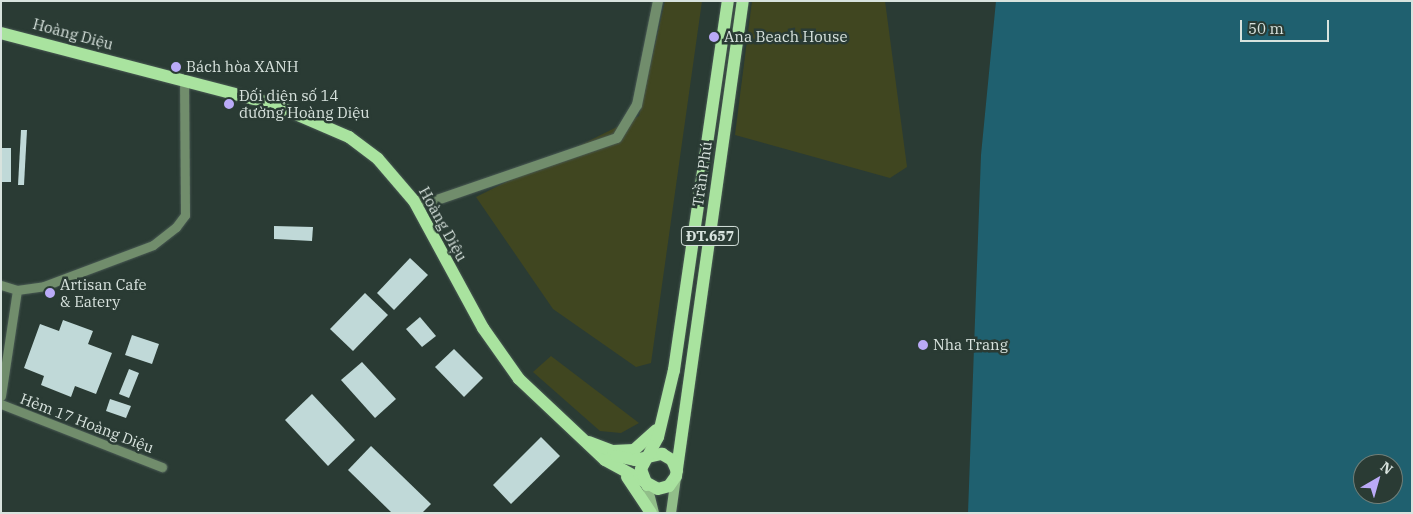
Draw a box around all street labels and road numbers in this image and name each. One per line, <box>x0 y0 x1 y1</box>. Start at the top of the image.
street label: Hoàng Diệu <box>31 15 115 53</box>
street label: Trần Phú <box>689 140 715 208</box>
street label: Hoàng Diệu <box>415 184 471 264</box>
road number: ĐT.657 <box>680 225 740 248</box>
street label: Hẻm 17 Hoàng Diệu <box>18 389 156 457</box>

